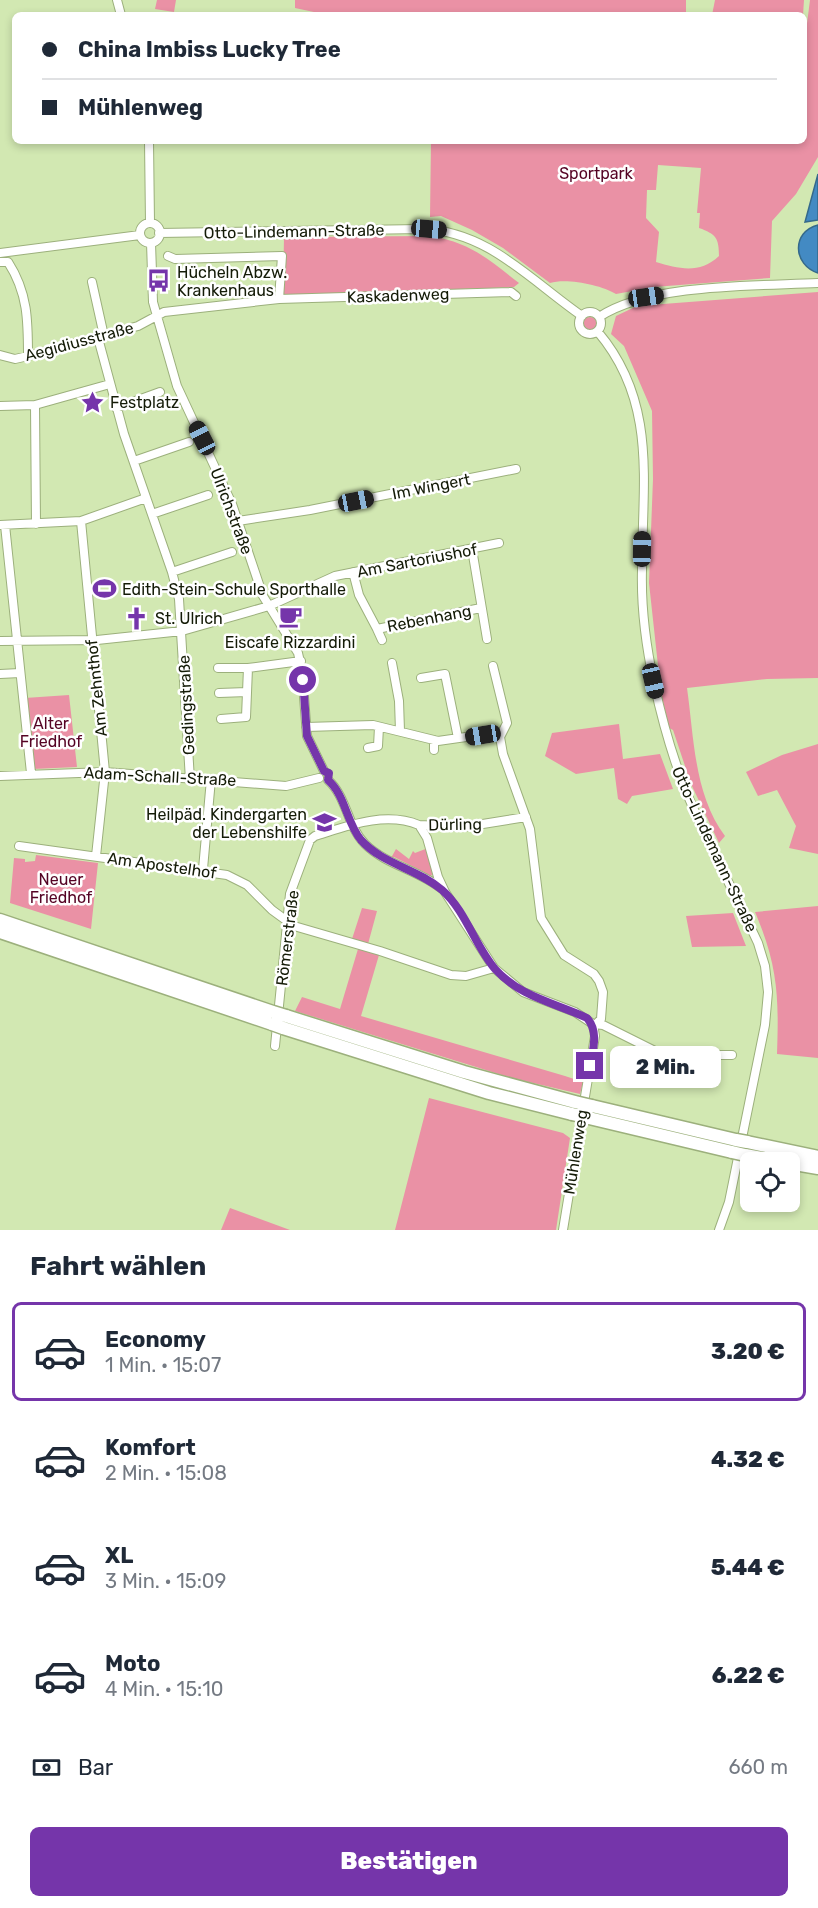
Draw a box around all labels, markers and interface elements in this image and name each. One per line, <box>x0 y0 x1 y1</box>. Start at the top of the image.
text: China Imbiss Lucky Tree <box>78 36 341 63</box>
text: Mühlenweg <box>78 94 203 121</box>
park label: Sportpark <box>559 164 634 183</box>
car <box>410 218 448 240</box>
street label: Otto-Lindemann-Straße <box>204 220 384 243</box>
place label: Hücheln Abzw. Krankenhaus <box>177 263 287 300</box>
bus stop icon: Hücheln Abzw. Krankenhaus <box>146 268 172 294</box>
street label: Kaskadenweg <box>346 284 450 307</box>
car <box>627 286 665 308</box>
street label: Aegidiusstraße <box>23 318 136 365</box>
place icon: Festplatz <box>79 389 105 415</box>
place label: Festplatz <box>110 393 179 412</box>
car <box>186 418 218 458</box>
street label: Ulrichstraße <box>206 465 257 557</box>
street label: Im Wingert <box>390 470 472 503</box>
car <box>337 489 375 513</box>
car <box>633 531 651 567</box>
street label: Am Sartoriushof <box>355 539 480 581</box>
sports icon: Edith-Stein-Schule Sporthalle <box>91 576 117 602</box>
place label: Edith-Stein-Schule Sporthalle <box>122 580 346 599</box>
street label: Rebenhang <box>385 601 473 636</box>
cafe icon: Eiscafe Rizzardini <box>277 604 303 630</box>
church icon: St. Ulrich <box>124 605 150 631</box>
place label: St. Ulrich <box>155 609 223 628</box>
place label: Eiscafe Rizzardini <box>225 633 355 652</box>
street label: Am Zehnthof <box>82 638 111 738</box>
street label: Gedingstraße <box>174 654 199 755</box>
car <box>640 661 666 701</box>
route start <box>289 666 316 693</box>
park label: Alter Friedhof <box>20 714 83 751</box>
car <box>464 723 502 747</box>
street label: Adam-Schall-Straße <box>83 763 237 790</box>
street label: Otto-Lindemann-Straße <box>668 763 761 935</box>
place label: Heilpäd. Kindergarten der Lebenshilfe <box>146 805 307 842</box>
school or university icon: Heilpäd. Kindergarten der Lebenshilfe <box>312 810 338 836</box>
street label: Dürling <box>428 815 482 834</box>
street label: Am Apostelhof <box>106 848 219 883</box>
park label: Neuer Friedhof <box>30 870 93 907</box>
street label: Römerstraße <box>272 889 303 987</box>
callout: 2 Min. <box>611 1045 722 1087</box>
route end <box>576 1052 603 1079</box>
text: 2 Min. <box>636 1055 695 1079</box>
street label: Mühlenweg <box>559 1108 592 1196</box>
map controls <box>740 1152 800 1212</box>
button: locate <box>740 1152 800 1212</box>
text: Fahrt wählen <box>30 1250 206 1282</box>
icon: car <box>33 1325 87 1379</box>
text: Economy <box>105 1326 206 1353</box>
text: 3.20 € <box>711 1338 785 1365</box>
text: 1 Min. · 15:07 <box>105 1353 221 1377</box>
icon: car <box>33 1433 87 1487</box>
text: Komfort <box>105 1434 196 1461</box>
text: 4.32 € <box>711 1446 785 1473</box>
text: 2 Min. · 15:08 <box>105 1461 227 1485</box>
icon: car <box>33 1541 87 1595</box>
text: XL <box>105 1542 133 1569</box>
text: 5.44 € <box>711 1554 785 1581</box>
text: 3 Min. · 15:09 <box>105 1569 226 1593</box>
icon: car <box>33 1649 87 1703</box>
text: Moto <box>105 1650 160 1677</box>
text: 6.22 € <box>712 1662 785 1689</box>
text: 4 Min. · 15:10 <box>105 1677 223 1701</box>
icon: cash <box>30 1751 63 1784</box>
text: Bar <box>78 1754 113 1781</box>
text: 660 m <box>729 1755 788 1779</box>
button: Bestätigen <box>30 1827 788 1896</box>

